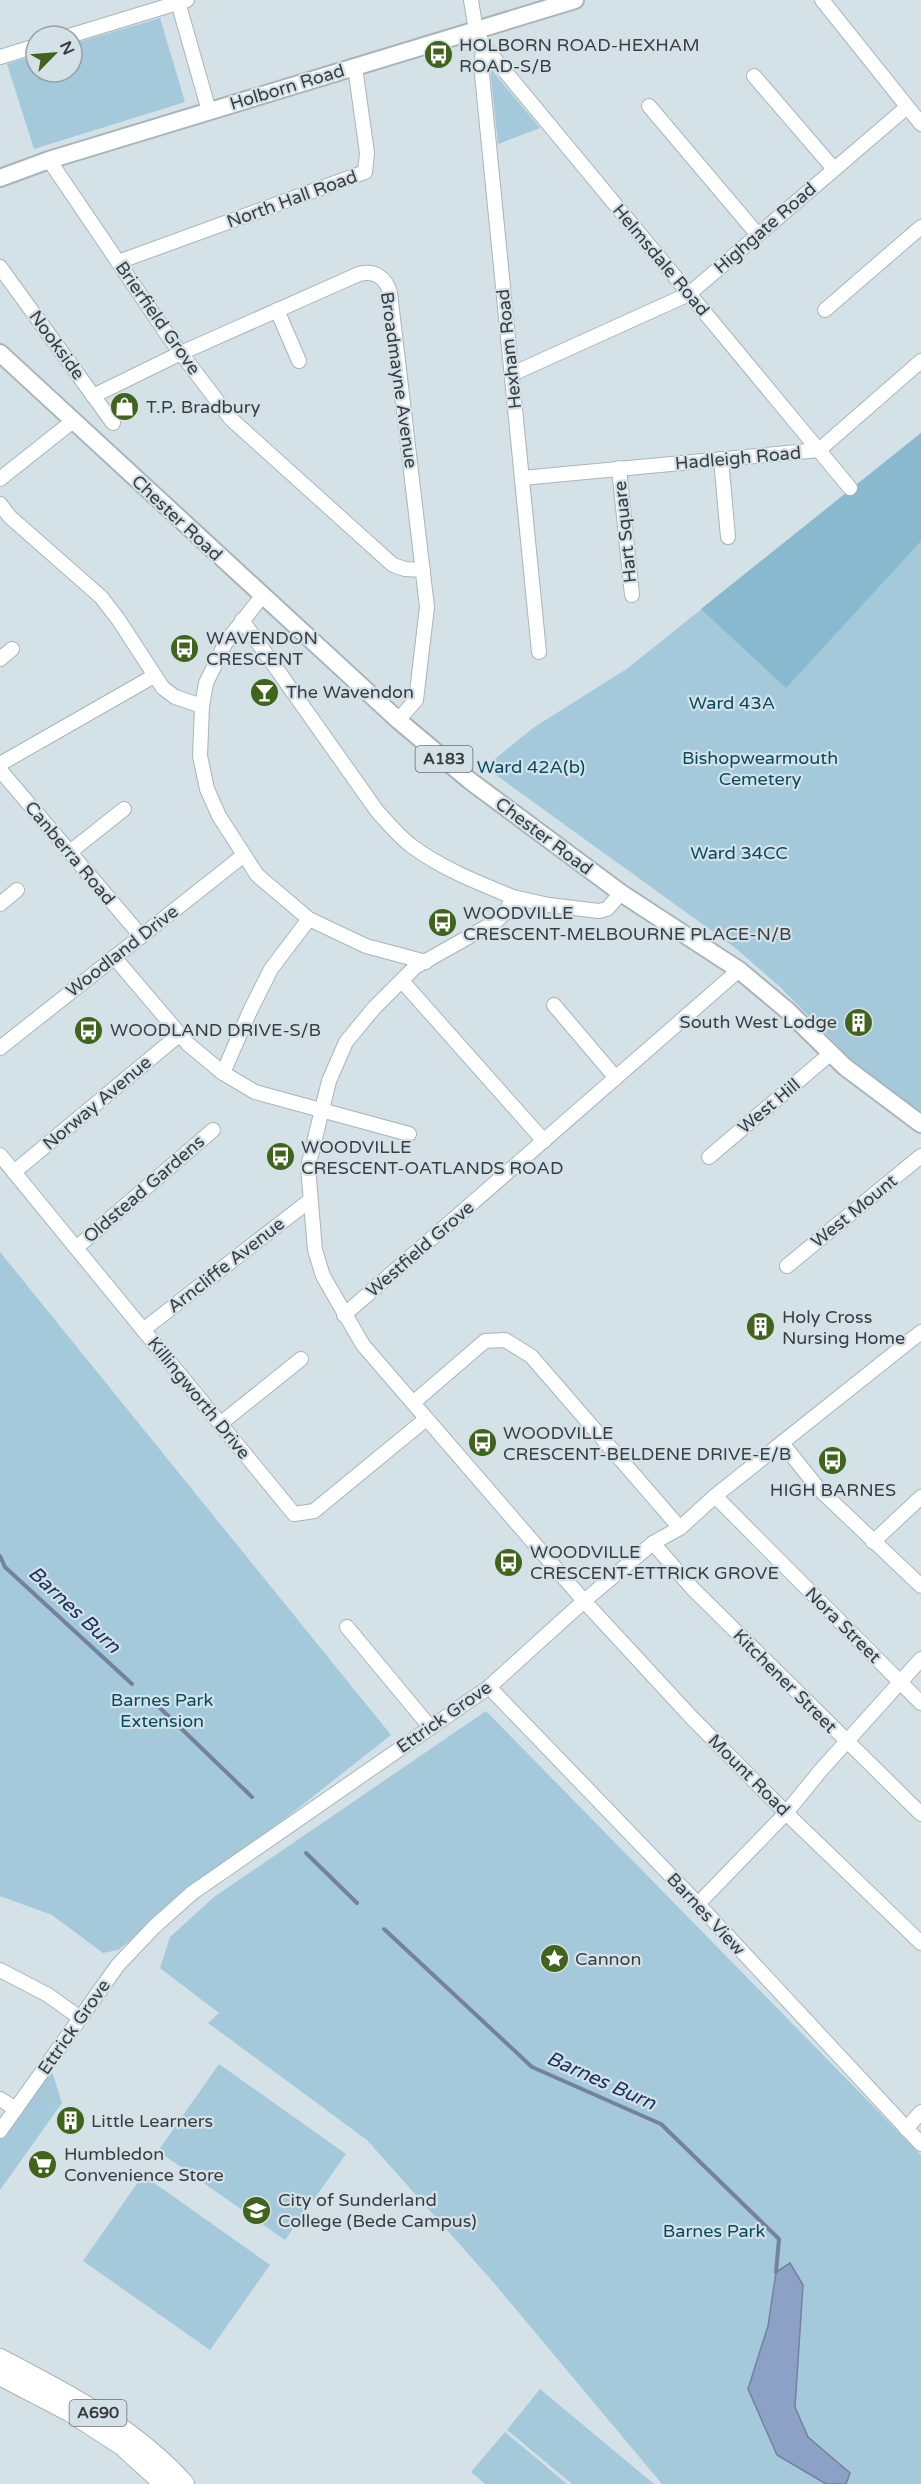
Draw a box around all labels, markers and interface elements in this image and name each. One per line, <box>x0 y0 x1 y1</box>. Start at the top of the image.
north arrow <box>24 24 84 84</box>
place label: HOLBORN ROAD-HEXHAM ROAD-S/B <box>459 34 700 77</box>
text: N <box>55 38 78 58</box>
bus stop icon: HOLBORN ROAD-HEXHAM ROAD-S/B <box>422 39 454 71</box>
street label: Holborn Road <box>227 59 347 115</box>
street label: North Hall Road <box>224 165 360 233</box>
street label: Highgate Road <box>709 178 821 278</box>
street label: Helmsdale Road <box>608 200 714 320</box>
street label: Brierfield Grove <box>111 257 205 379</box>
street label: Hexham Road <box>492 288 526 410</box>
street label: Broadmayne Avenue <box>376 290 422 470</box>
street label: Nookside <box>24 306 90 384</box>
shop icon: T.P. Bradbury <box>109 391 141 423</box>
place label: T.P. Bradbury <box>146 396 261 418</box>
street label: Hadleigh Road <box>674 442 802 474</box>
street label: Chester Road <box>127 470 227 566</box>
street label: Hart Square <box>609 480 641 584</box>
place label: WAVENDON CRESCENT <box>206 627 318 670</box>
bus stop icon: WAVENDON CRESCENT <box>169 632 201 664</box>
bar icon: The Wavendon <box>249 676 281 708</box>
place label: The Wavendon <box>286 681 414 703</box>
park label: Ward 43A <box>689 692 775 714</box>
road number: A183 <box>416 746 472 772</box>
park label: Bishopwearmouth Cemetery <box>682 747 838 790</box>
park label: Ward 42A(b) <box>477 756 585 778</box>
street label: Chester Road <box>491 792 597 880</box>
street label: Canberra Road <box>20 797 120 909</box>
park label: Ward 34CC <box>690 842 788 864</box>
street label: Woodland Drive <box>61 900 183 1002</box>
place label: WOODVILLE CRESCENT-MELBOURNE PLACE-N/B <box>463 902 791 945</box>
bus stop icon: WOODVILLE CRESCENT-MELBOURNE PLACE-N/B <box>426 907 458 939</box>
building icon: South West Lodge <box>842 1006 874 1038</box>
place label: South West Lodge <box>680 1011 837 1033</box>
bus stop icon: WOODLAND DRIVE-S/B <box>73 1014 105 1046</box>
place label: WOODLAND DRIVE-S/B <box>110 1019 321 1041</box>
street label: Norway Avenue <box>38 1051 156 1155</box>
street label: West Hill <box>733 1074 805 1138</box>
street label: Oldstead Gardens <box>79 1130 209 1248</box>
place label: WOODVILLE CRESCENT-OATLANDS ROAD <box>301 1136 563 1179</box>
bus stop icon: WOODVILLE CRESCENT-OATLANDS ROAD <box>264 1141 296 1173</box>
street label: West Mount <box>807 1170 902 1252</box>
street label: Westfield Grove <box>362 1196 478 1302</box>
street label: Arncliffe Avenue <box>163 1212 289 1318</box>
place label: Holy Cross Nursing Home <box>782 1306 905 1349</box>
building icon: Holy Cross Nursing Home <box>745 1311 777 1343</box>
street label: Killingworth Drive <box>143 1332 255 1464</box>
place label: WOODVILLE CRESCENT-BELDENE DRIVE-E/B <box>503 1422 791 1465</box>
bus stop icon: WOODVILLE CRESCENT-BELDENE DRIVE-E/B <box>466 1427 498 1459</box>
bus stop icon: HIGH BARNES <box>817 1445 849 1477</box>
place label: HIGH BARNES <box>770 1479 896 1501</box>
place label: WOODVILLE CRESCENT-ETTRICK GROVE <box>530 1541 779 1584</box>
bus stop icon: WOODVILLE CRESCENT-ETTRICK GROVE <box>493 1546 525 1578</box>
water label: Barnes Burn <box>23 1561 125 1659</box>
street label: Nora Street <box>800 1582 886 1668</box>
street label: Kitchener Street <box>728 1624 842 1738</box>
street label: Ettrick Grove <box>392 1676 496 1758</box>
park label: Barnes Park Extension <box>111 1689 213 1732</box>
street label: Mount Road <box>704 1730 794 1820</box>
street label: Barnes View <box>662 1868 750 1960</box>
place icon: Cannon <box>538 1943 570 1975</box>
place label: Cannon <box>575 1948 641 1970</box>
street label: Ettrick Grove <box>33 1975 115 2079</box>
water label: Barnes Burn <box>543 2046 660 2116</box>
building icon: Little Learners <box>54 2105 86 2137</box>
place label: Little Learners <box>91 2110 213 2132</box>
place label: Humbledon Convenience Store <box>64 2143 224 2186</box>
supermarket icon: Humbledon Convenience Store <box>27 2148 59 2180</box>
place label: City of Sunderland College (Bede Campus) <box>278 2189 477 2232</box>
school or university icon: City of Sunderland College (Bede Campus) <box>241 2194 273 2226</box>
park label: Barnes Park <box>663 2220 765 2242</box>
road number: A690 <box>70 2400 126 2426</box>

